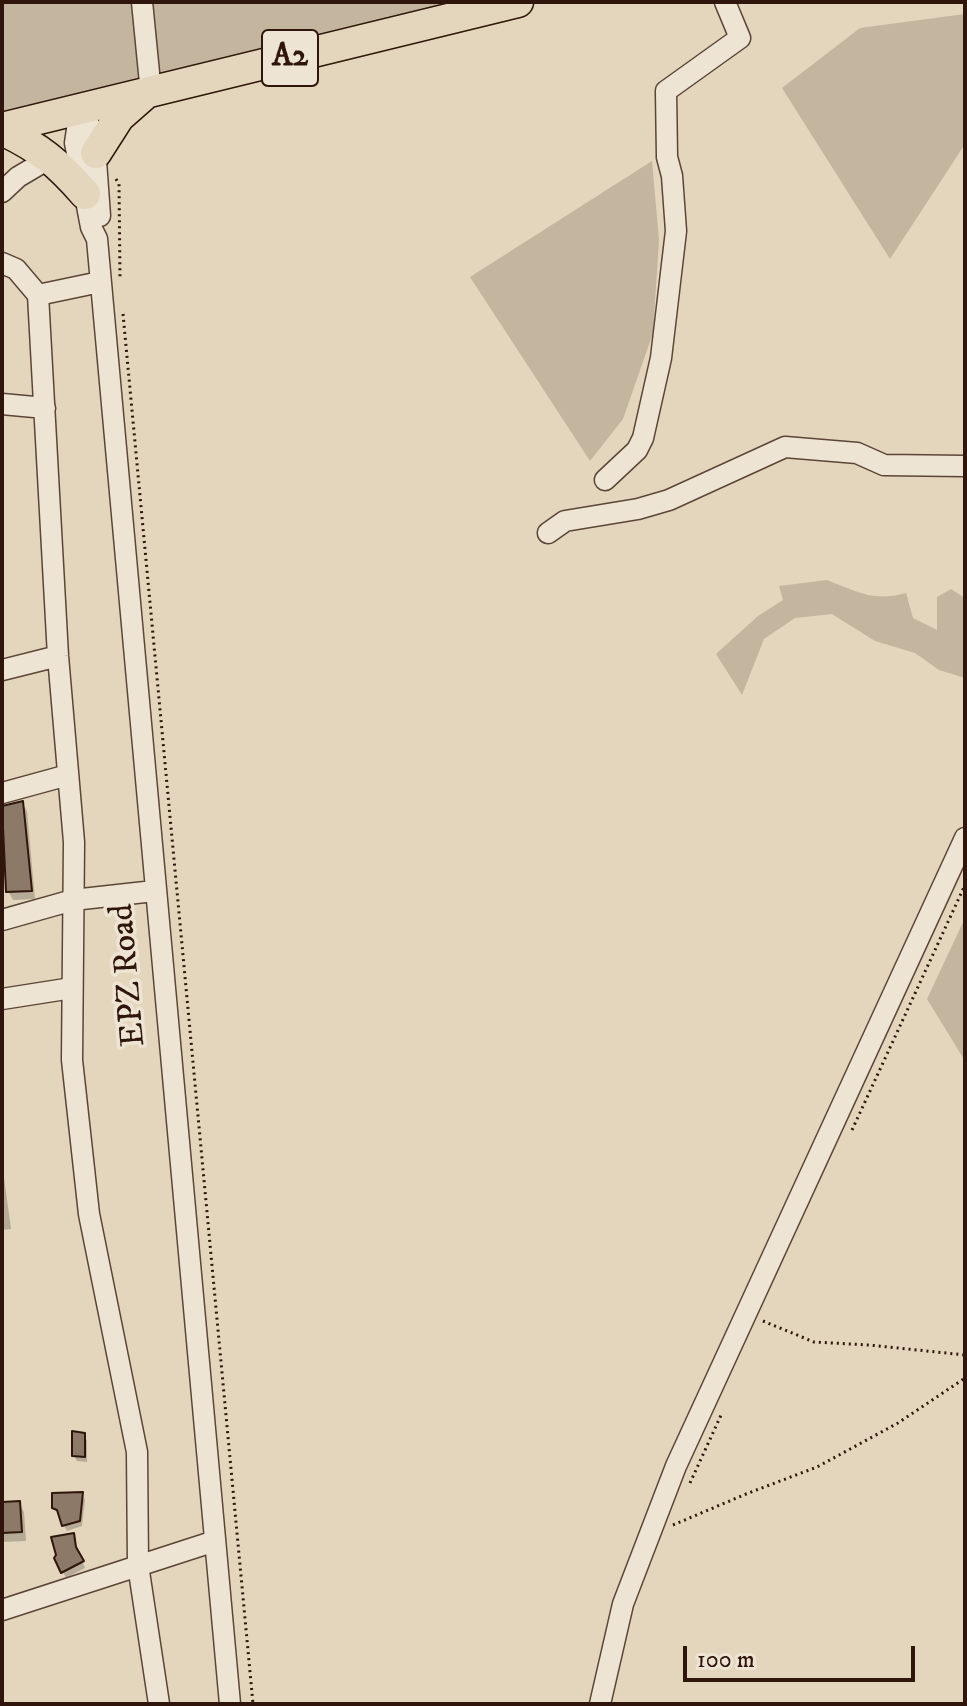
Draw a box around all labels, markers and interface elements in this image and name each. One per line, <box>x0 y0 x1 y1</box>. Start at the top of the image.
road number: A2 <box>262 30 318 86</box>
street label: EPZ Road <box>103 902 157 1048</box>
scale bar <box>687 1630 919 1680</box>
text: 100 m <box>697 1645 755 1675</box>

